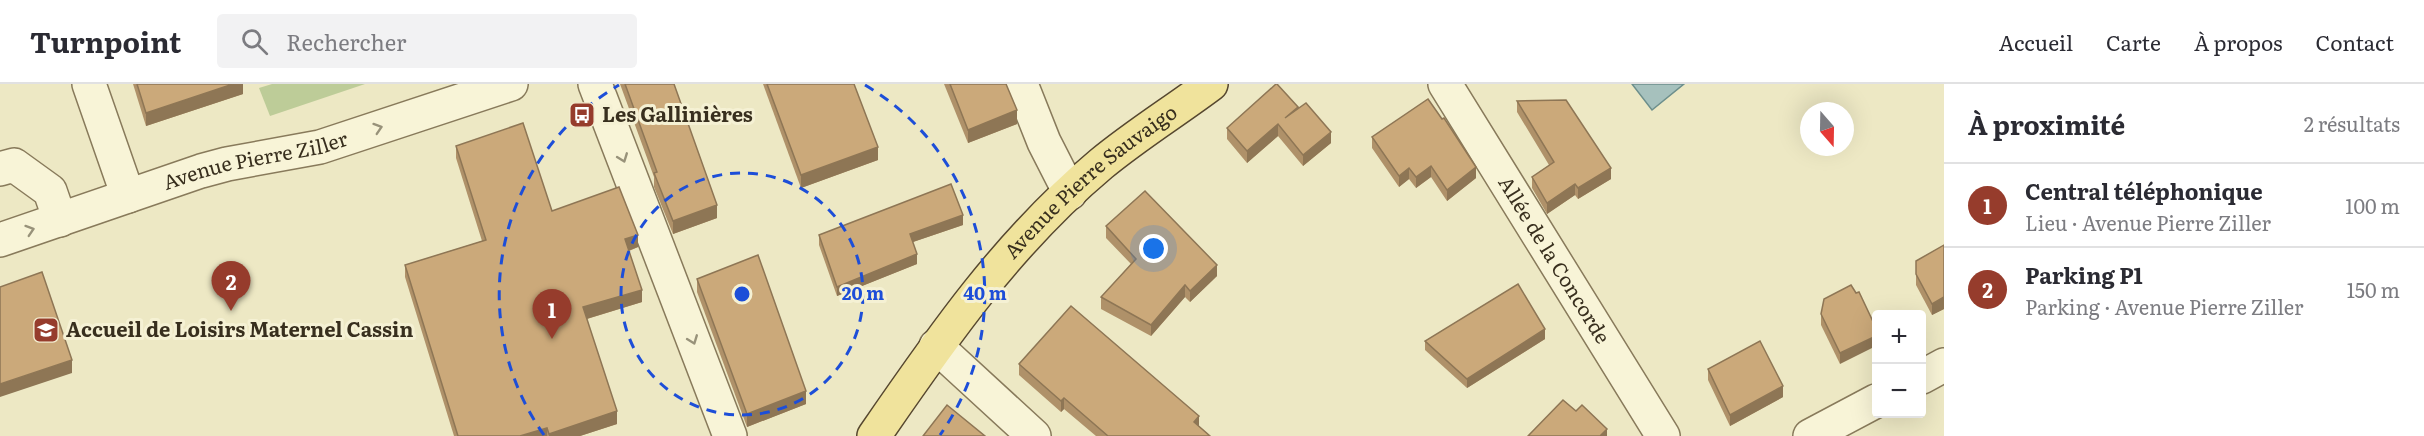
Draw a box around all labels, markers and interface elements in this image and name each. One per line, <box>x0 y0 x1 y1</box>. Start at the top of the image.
search box <box>217 14 637 68</box>
text: Turnpoint <box>30 20 181 62</box>
icon: search <box>238 25 271 58</box>
text: Rechercher <box>286 25 406 58</box>
text: Accueil <box>1999 26 2073 57</box>
text: Carte <box>2106 26 2161 57</box>
text: À propos <box>2194 26 2283 57</box>
text: Contact <box>2316 26 2394 57</box>
street label: Avenue Pierre Sauvaigo <box>996 96 1182 264</box>
place label: Les Gallinières <box>602 98 753 128</box>
bus stop icon: Les Gallinières <box>567 100 597 130</box>
north arrow <box>1800 102 1854 156</box>
text: À proximité <box>1968 104 2125 143</box>
text: 2 résultats <box>2304 108 2400 138</box>
street label: Avenue Pierre Ziller <box>159 122 352 196</box>
one-way arrow <box>372 123 383 135</box>
one-way arrow <box>616 152 628 163</box>
street label: Allée de la Concorde <box>1492 169 1619 349</box>
text: Central téléphonique <box>2025 174 2263 207</box>
text: 1 <box>1983 190 1992 220</box>
text: 100 m <box>2345 190 2400 220</box>
text: Lieu · Avenue Pierre Ziller <box>2025 207 2271 237</box>
one-way arrow <box>24 224 35 237</box>
your location <box>1139 234 1168 263</box>
text: Parking P1 <box>2025 258 2143 291</box>
pin: 2 <box>212 262 250 311</box>
text: 2 <box>1982 274 1993 304</box>
text: 150 m <box>2347 274 2400 304</box>
text: 20 m <box>842 279 884 306</box>
text: 40 m <box>963 279 1007 306</box>
centre of rings <box>732 284 752 304</box>
pin: 1 <box>532 290 572 339</box>
text: Parking · Avenue Pierre Ziller <box>2025 291 2303 321</box>
map controls <box>1872 310 1926 418</box>
button: + <box>1872 310 1926 364</box>
place label: Accueil de Loisirs Maternel Cassin <box>66 313 413 343</box>
school or university icon: Accueil de Loisirs Maternel Cassin <box>31 315 61 345</box>
one-way arrow <box>686 334 698 345</box>
button: − <box>1872 364 1926 418</box>

